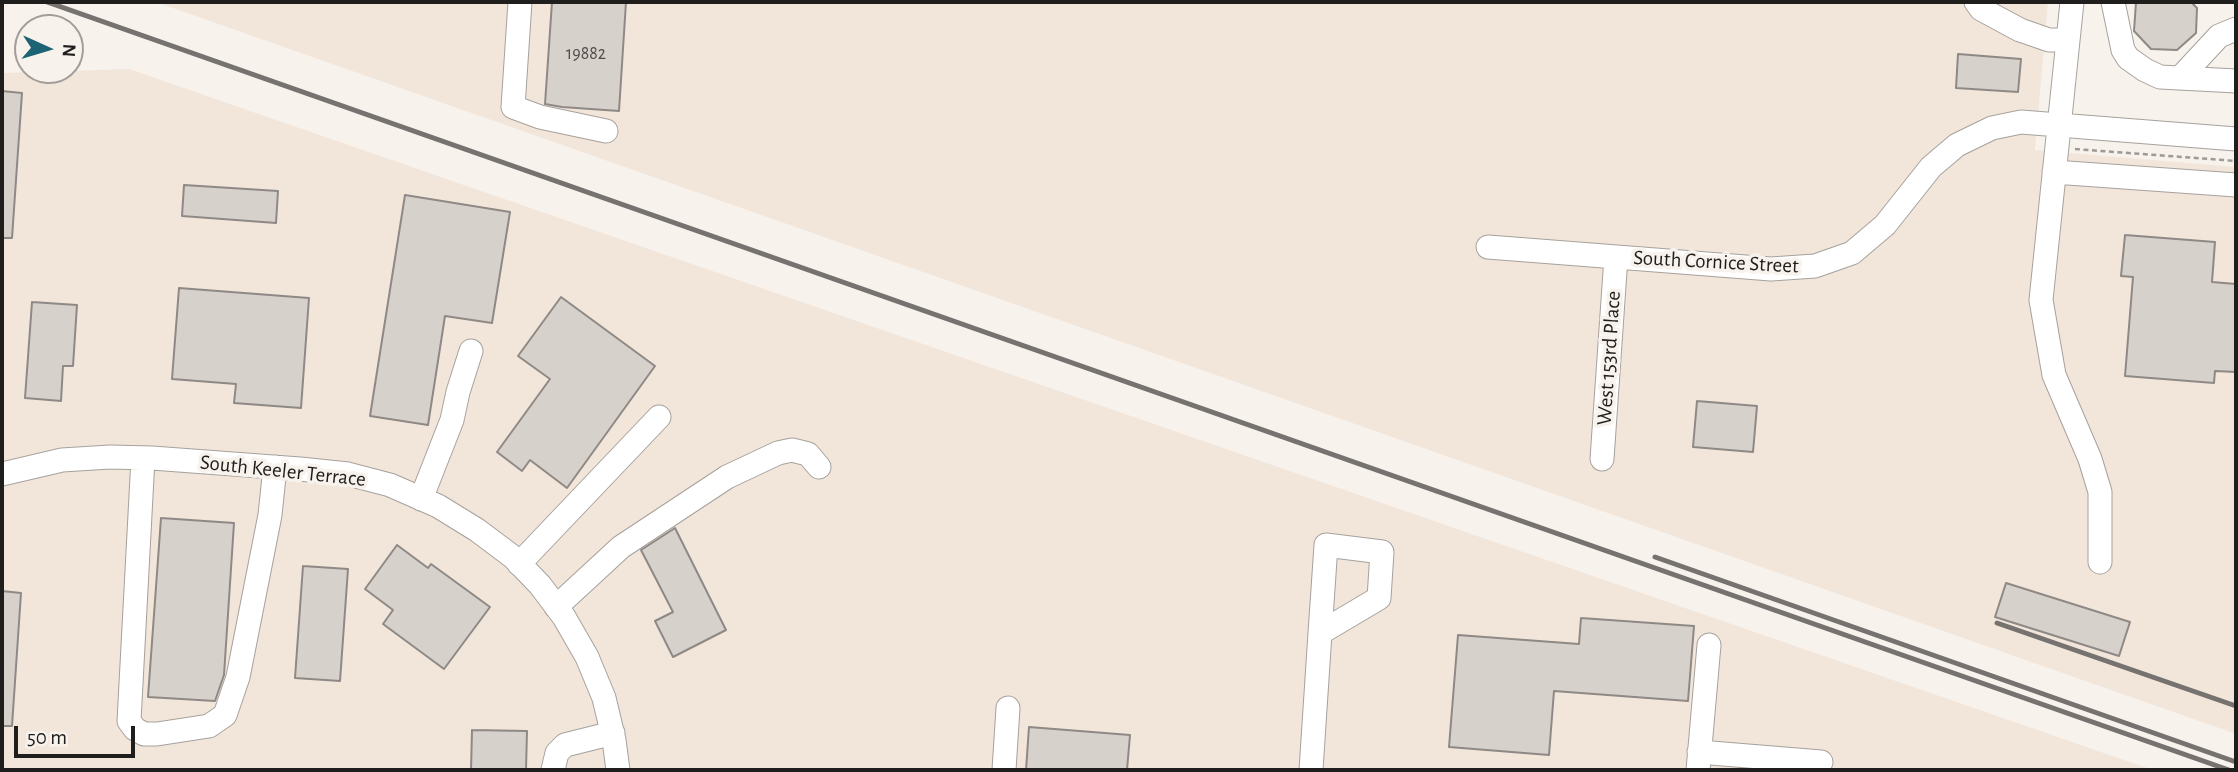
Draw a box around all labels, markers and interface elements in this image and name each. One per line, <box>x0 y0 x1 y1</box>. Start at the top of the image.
north arrow <box>14 14 84 84</box>
text: N <box>59 43 78 58</box>
house number: 19882 <box>566 43 606 65</box>
street label: South Cornice Street <box>1633 245 1799 279</box>
street label: West 153rd Place <box>1592 290 1626 426</box>
street label: South Keeler Terrace <box>199 450 367 492</box>
scale bar <box>18 712 138 756</box>
text: 50 m <box>27 727 67 748</box>

